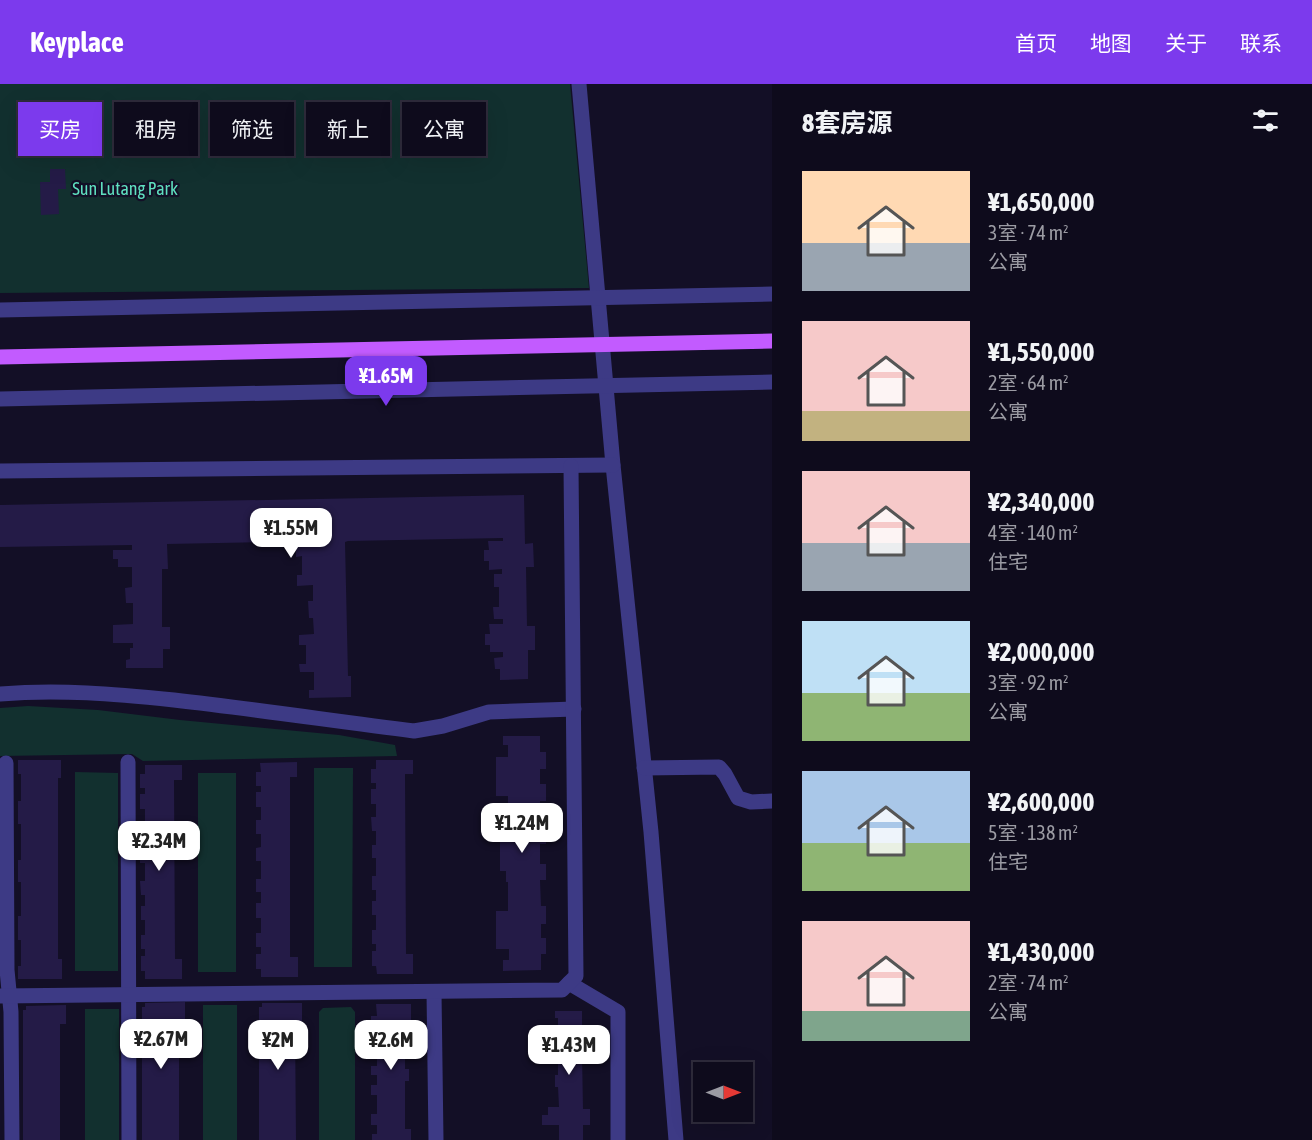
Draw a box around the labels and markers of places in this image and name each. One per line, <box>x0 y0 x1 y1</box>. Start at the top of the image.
pin: ¥1.65M <box>337 356 435 407</box>
pin: ¥1.55M <box>242 508 340 559</box>
pin: ¥1.24M <box>473 803 571 854</box>
pin: ¥2.34M <box>110 821 208 872</box>
pin: ¥2.67M <box>112 1019 210 1070</box>
pin: ¥2M <box>249 1020 307 1071</box>
pin: ¥2.6M <box>349 1020 433 1071</box>
pin: ¥1.43M <box>520 1025 618 1076</box>

